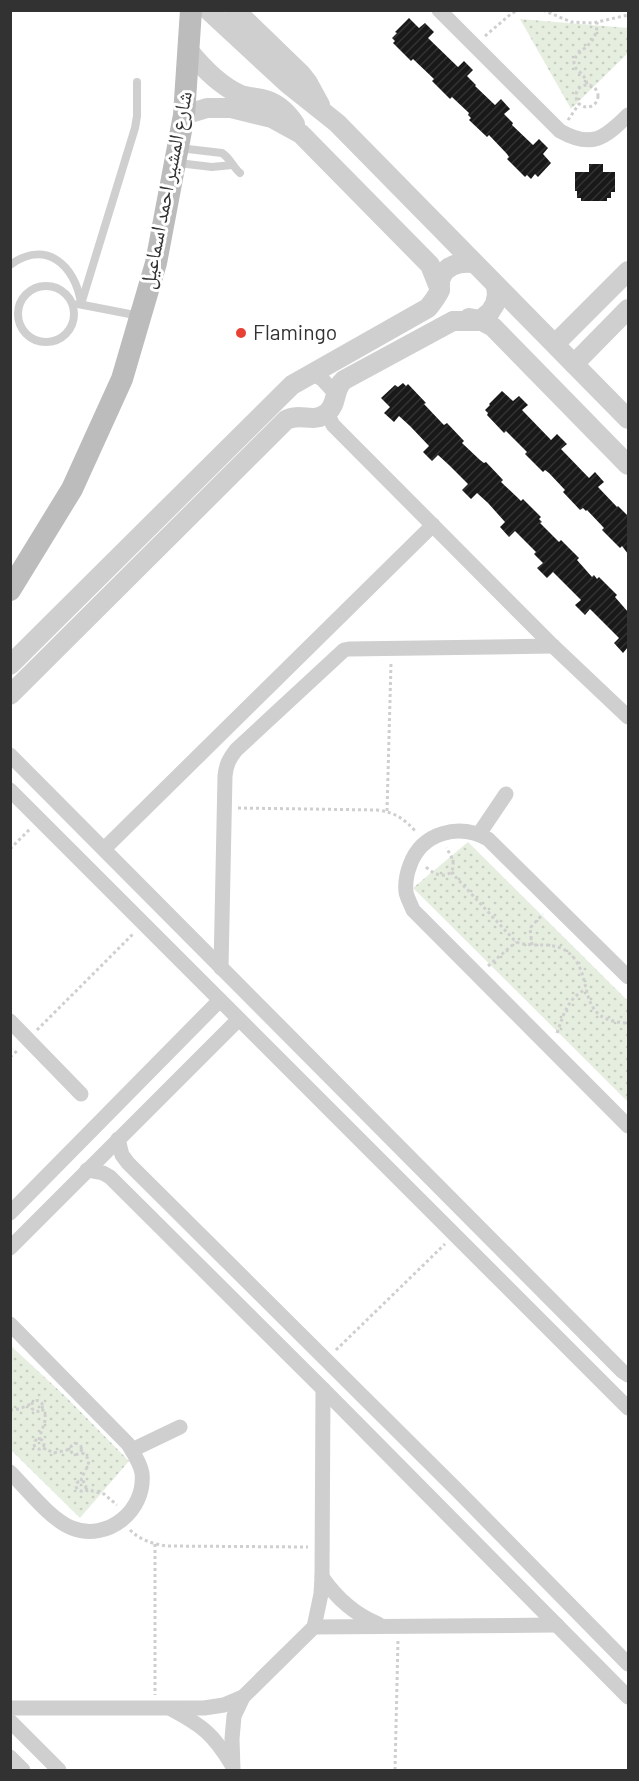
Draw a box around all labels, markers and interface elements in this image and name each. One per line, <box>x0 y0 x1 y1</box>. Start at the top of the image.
street label: شارع المشير احمد اسماعيل <box>133 89 198 291</box>
place label: Flamingo <box>253 319 337 344</box>
marker: Flamingo <box>234 326 248 340</box>

